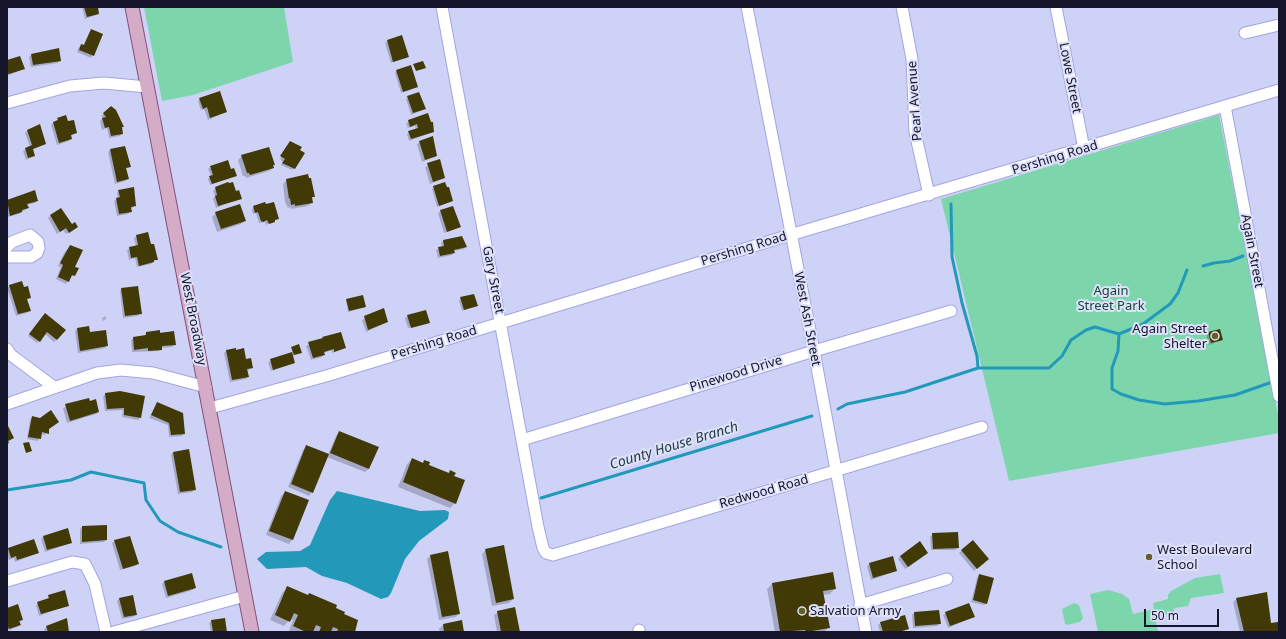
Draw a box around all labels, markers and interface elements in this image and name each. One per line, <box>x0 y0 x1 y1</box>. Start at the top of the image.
street label: Lowe Street <box>1056 41 1084 115</box>
street label: Pearl Avenue <box>904 60 926 142</box>
street label: Pershing Road <box>1010 138 1100 178</box>
street label: Again Street <box>1237 213 1267 289</box>
street label: Pershing Road <box>699 229 789 269</box>
street label: Gary Street <box>479 245 507 315</box>
street label: West Broadway <box>176 271 210 367</box>
street label: West Ash Street <box>790 271 824 367</box>
park label: Again Street Park <box>1077 283 1145 314</box>
place label: Again Street Shelter <box>1132 321 1207 352</box>
street label: Pershing Road <box>389 323 479 363</box>
marker: Again Street Shelter <box>1210 331 1220 341</box>
street label: Pinewood Drive <box>688 353 784 395</box>
water label: County House Branch <box>608 418 740 474</box>
street label: Redwood Road <box>718 472 810 512</box>
place label: West Boulevard School <box>1157 542 1252 573</box>
marker: West Boulevard School <box>1144 552 1154 562</box>
scale bar <box>1146 601 1221 627</box>
place label: Salvation Army <box>810 603 901 619</box>
marker: Salvation Army <box>797 606 807 616</box>
text: 50 m <box>1151 607 1179 624</box>

